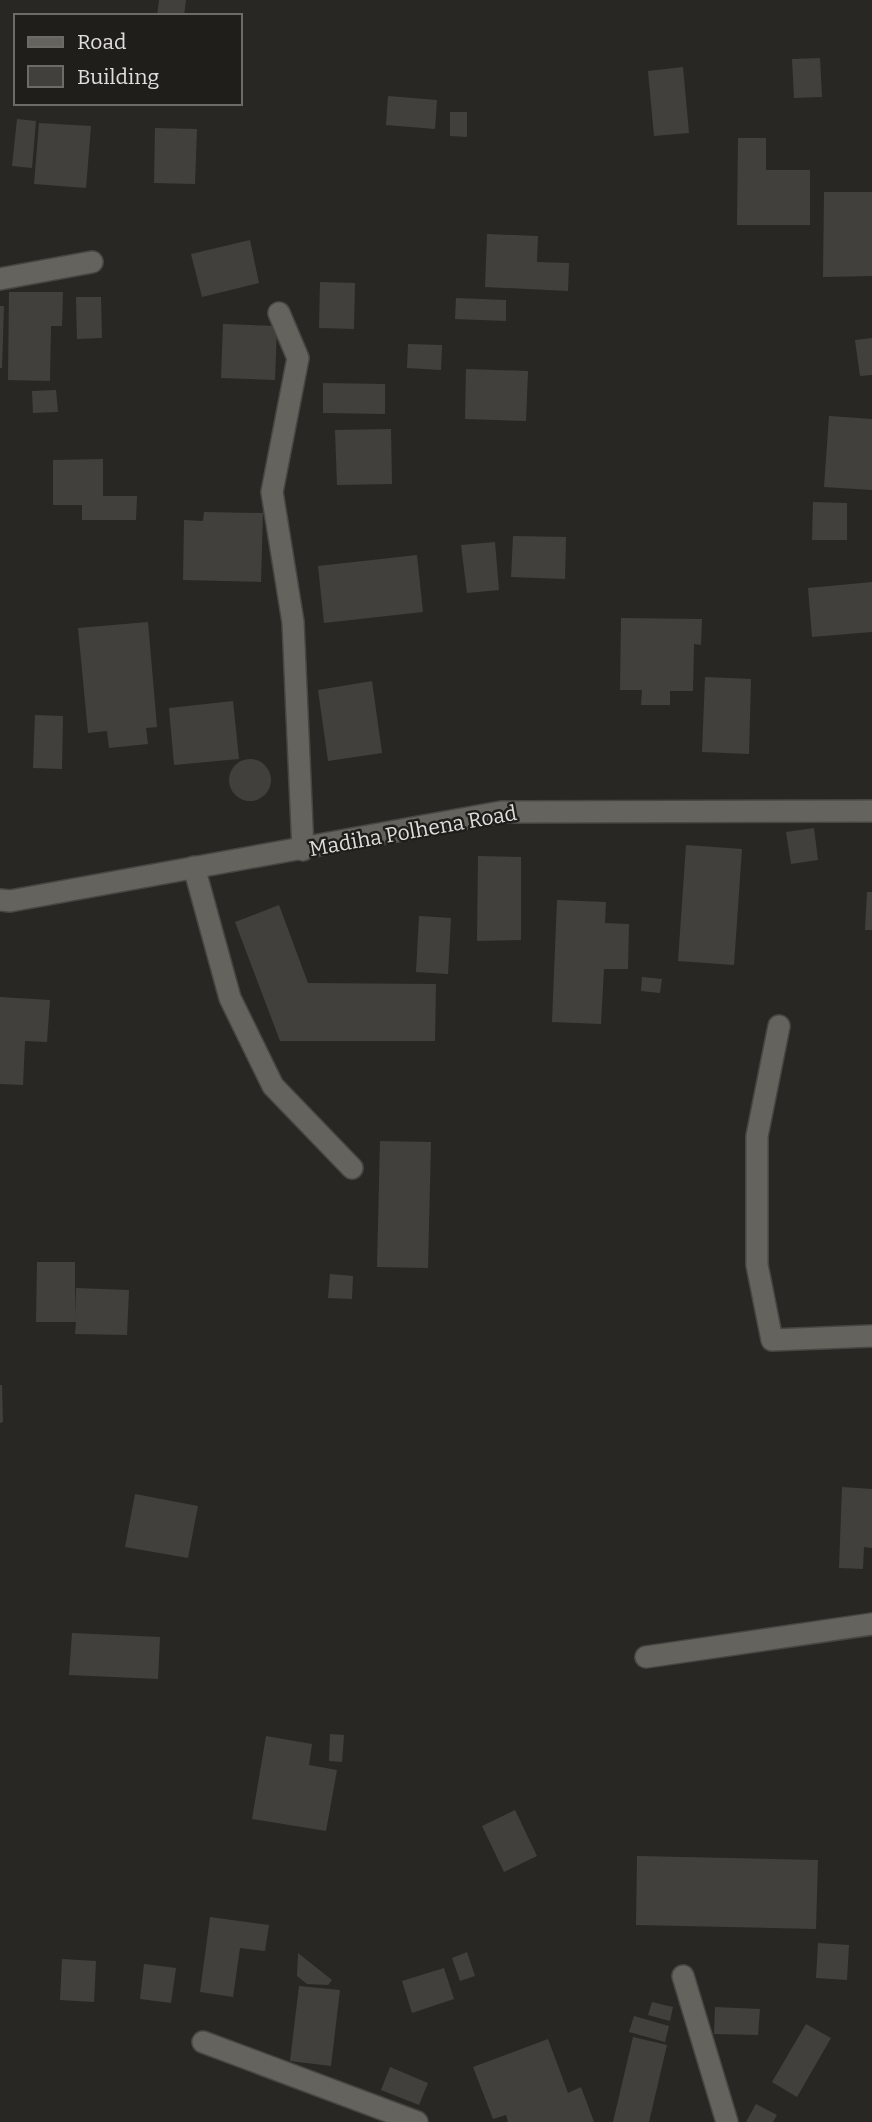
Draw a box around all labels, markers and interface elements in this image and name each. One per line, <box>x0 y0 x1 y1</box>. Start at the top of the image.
legend <box>14 14 242 105</box>
text: Road <box>77 29 126 55</box>
text: Building <box>77 64 160 90</box>
street label: Madiha Polhena Road <box>307 800 519 862</box>

